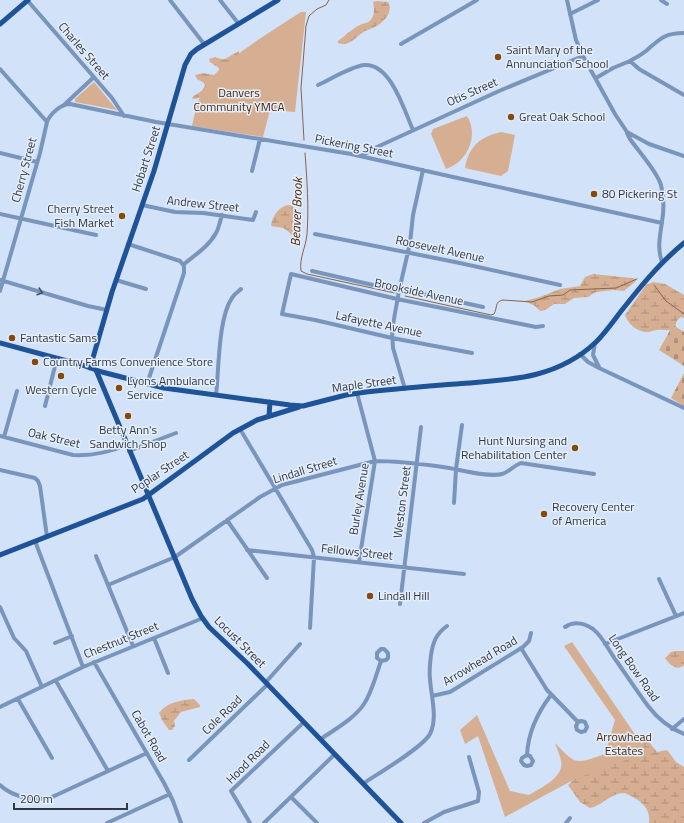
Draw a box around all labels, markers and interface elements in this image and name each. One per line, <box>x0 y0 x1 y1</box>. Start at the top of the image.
street label: Charles Street <box>54 18 115 84</box>
place label: Saint Mary of the Annunciation School <box>506 40 609 73</box>
marker: Saint Mary of the Annunciation School <box>493 52 503 62</box>
street label: Otis Street <box>443 72 501 111</box>
park label: Danvers Community YMCA <box>193 83 285 116</box>
place label: Great Oak School <box>519 107 605 126</box>
marker: Great Oak School <box>506 112 516 122</box>
street label: Hobart Street <box>126 123 165 194</box>
street label: Pickering Street <box>313 129 396 163</box>
street label: Cherry Street <box>6 134 42 205</box>
water label: Beaver Brook <box>285 175 307 247</box>
place label: 80 Pickering St <box>602 184 678 203</box>
marker: 80 Pickering St <box>589 189 599 199</box>
street label: Andrew Street <box>166 190 241 217</box>
place label: Cherry Street Fish Market <box>47 199 115 232</box>
marker: Cherry Street Fish Market <box>117 211 127 221</box>
street label: Roosevelt Avenue <box>394 230 486 267</box>
street label: Brookside Avenue <box>373 273 465 310</box>
one-way arrow <box>37 287 44 296</box>
street label: Lafayette Avenue <box>334 305 424 342</box>
place label: Fantastic Sams <box>20 328 97 347</box>
marker: Fantastic Sams <box>7 333 17 343</box>
place label: Country Farms Convenience Store <box>43 352 213 371</box>
marker: Country Farms Convenience Store <box>30 357 40 367</box>
street label: Maple Street <box>331 369 398 397</box>
marker: Western Cycle <box>56 371 66 381</box>
place label: Lyons Ambulance Service <box>127 371 215 404</box>
place label: Western Cycle <box>25 380 97 399</box>
marker: Lyons Ambulance Service <box>114 383 124 393</box>
marker: Betty Ann's Sandwich Shop <box>123 411 133 421</box>
place label: Betty Ann's Sandwich Shop <box>89 420 167 453</box>
street label: Oak Street <box>26 422 83 453</box>
place label: Hunt Nursing and Rehabilitation Center <box>461 431 567 464</box>
marker: Hunt Nursing and Rehabilitation Center <box>570 443 580 453</box>
street label: Poplar Street <box>127 445 193 498</box>
street label: Lindall Street <box>270 451 340 488</box>
street label: Burley Avenue <box>343 462 374 536</box>
street label: Weston Street <box>388 464 415 539</box>
place label: Recovery Center of America <box>552 497 634 530</box>
marker: Recovery Center of America <box>539 509 549 519</box>
street label: Fellows Street <box>320 538 395 565</box>
place label: Lindall Hill <box>378 586 430 605</box>
marker: Lindall Hill <box>365 591 375 601</box>
street label: Locust Street <box>210 611 271 673</box>
street label: Chestnut Street <box>80 616 162 663</box>
street label: Long Bow Road <box>604 630 665 705</box>
street label: Arrowhead Road <box>439 631 521 690</box>
street label: Cole Road <box>197 690 246 739</box>
street label: Cabot Road <box>127 706 172 766</box>
park label: Arrowhead Estates <box>596 727 652 760</box>
street label: Hood Road <box>221 735 274 788</box>
scale bar <box>14 785 127 811</box>
text: 200 m <box>20 789 53 808</box>

